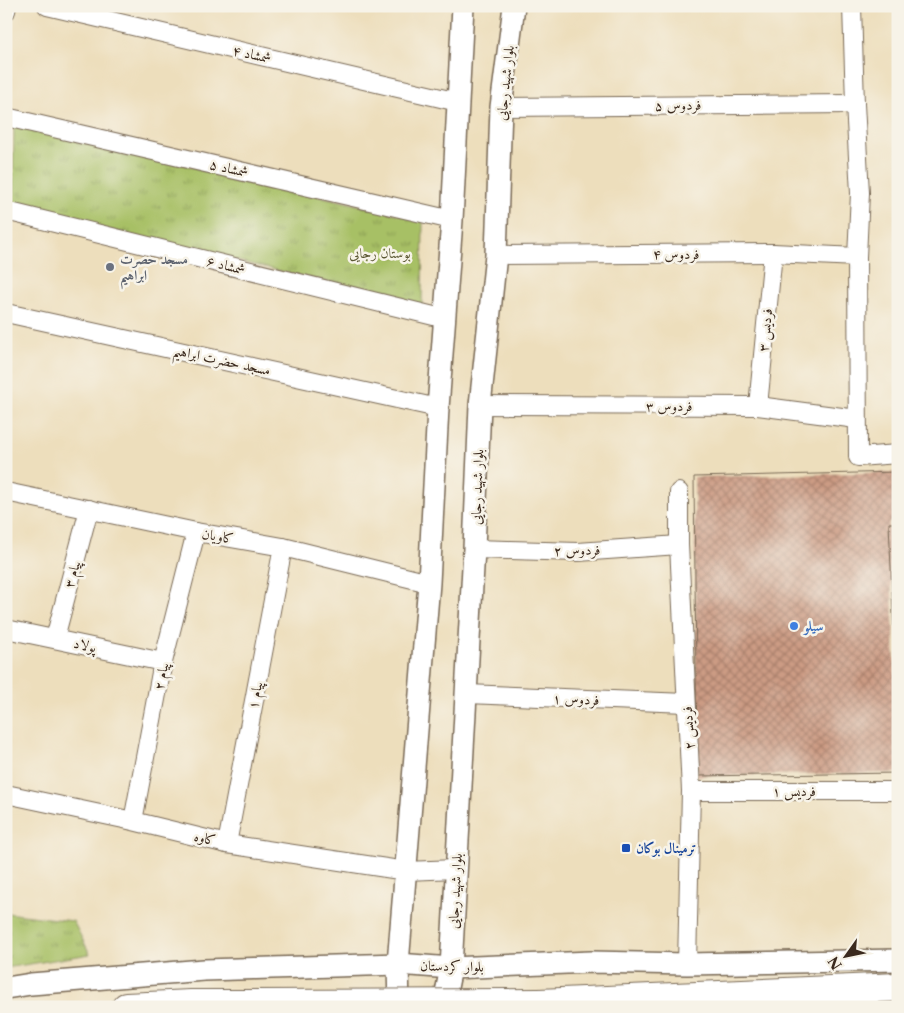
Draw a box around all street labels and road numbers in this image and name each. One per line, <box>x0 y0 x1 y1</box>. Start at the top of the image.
street label: شمشاد ۴ <box>231 41 273 67</box>
street label: بلوار شهید رجایی <box>492 44 519 122</box>
street label: فردوس ۵ <box>655 96 701 114</box>
street label: شمشاد ۵ <box>208 155 250 181</box>
street label: فردوس ۴ <box>653 245 699 263</box>
street label: شمشاد ۶ <box>205 252 247 278</box>
street label: فردیس ۳ <box>754 307 777 353</box>
street label: مسجد حضرت ابراهیم <box>171 341 272 384</box>
street label: فردوس ۳ <box>646 397 692 415</box>
street label: بلوار شهید رجایی <box>467 449 488 525</box>
street label: کاویان <box>201 524 235 548</box>
street label: فردوس ۲ <box>554 541 600 559</box>
street label: پیام ۳ <box>60 558 88 591</box>
street label: پولاد <box>72 634 99 658</box>
street label: پیام ۲ <box>149 661 176 692</box>
street label: پیام ۱ <box>243 680 270 711</box>
street label: فردوس ۱ <box>552 689 600 709</box>
street label: فردیس ۲ <box>678 706 699 750</box>
street label: فردیس ۱ <box>772 782 816 801</box>
street label: کاوه <box>192 827 218 849</box>
street label: بلوار شهید رجایی <box>444 852 467 929</box>
street label: بلوار کردستان <box>420 956 484 976</box>

